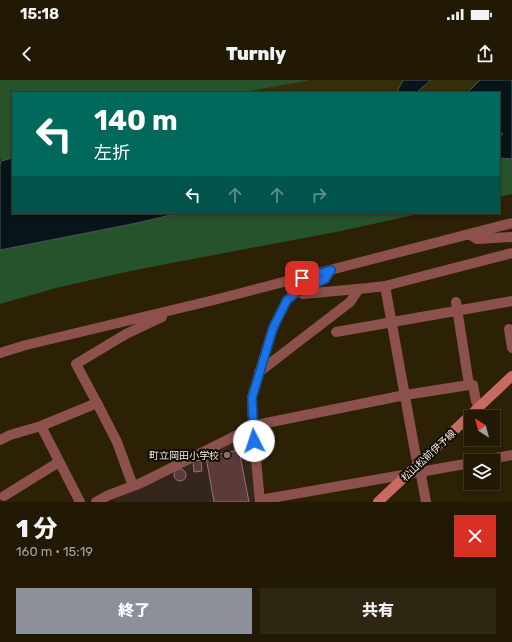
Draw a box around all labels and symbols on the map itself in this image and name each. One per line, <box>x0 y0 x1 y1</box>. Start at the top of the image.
pin <box>285 261 319 295</box>
north arrow <box>464 410 500 446</box>
position arrow <box>233 420 275 462</box>
street label: 松山松前伊予線 <box>399 427 458 484</box>
place label: 町立岡田小学校 <box>149 450 219 462</box>
marker: 町立岡田小学校 <box>222 450 232 460</box>

